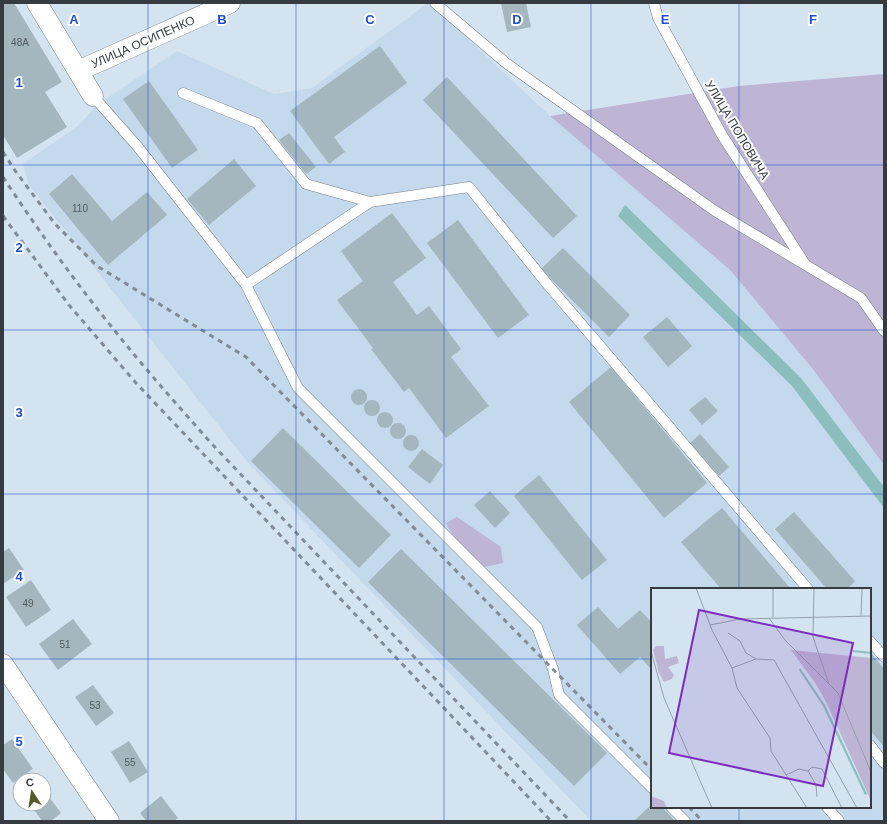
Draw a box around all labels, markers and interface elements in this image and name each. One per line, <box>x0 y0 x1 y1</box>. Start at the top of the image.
text: A <box>69 12 79 27</box>
text: B <box>217 12 227 27</box>
text: C <box>365 12 375 27</box>
text: D <box>512 12 522 27</box>
text: E <box>661 12 670 27</box>
text: F <box>809 12 817 27</box>
street label: УЛИЦА ОСИПЕНКО <box>89 13 197 71</box>
house number: 48А <box>11 37 29 48</box>
text: 1 <box>15 75 23 90</box>
street label: УЛИЦА ПОПОВИЧА <box>702 78 772 182</box>
house number: 110 <box>72 203 88 214</box>
text: 2 <box>15 240 23 255</box>
text: 3 <box>15 405 23 420</box>
text: 4 <box>15 569 23 584</box>
inset map <box>651 588 871 808</box>
house number: 49 <box>22 598 34 609</box>
house number: 51 <box>59 639 71 650</box>
house number: 53 <box>89 700 101 711</box>
text: 5 <box>15 734 23 749</box>
house number: 55 <box>124 757 136 768</box>
north arrow <box>12 772 52 812</box>
text: С <box>25 776 35 789</box>

